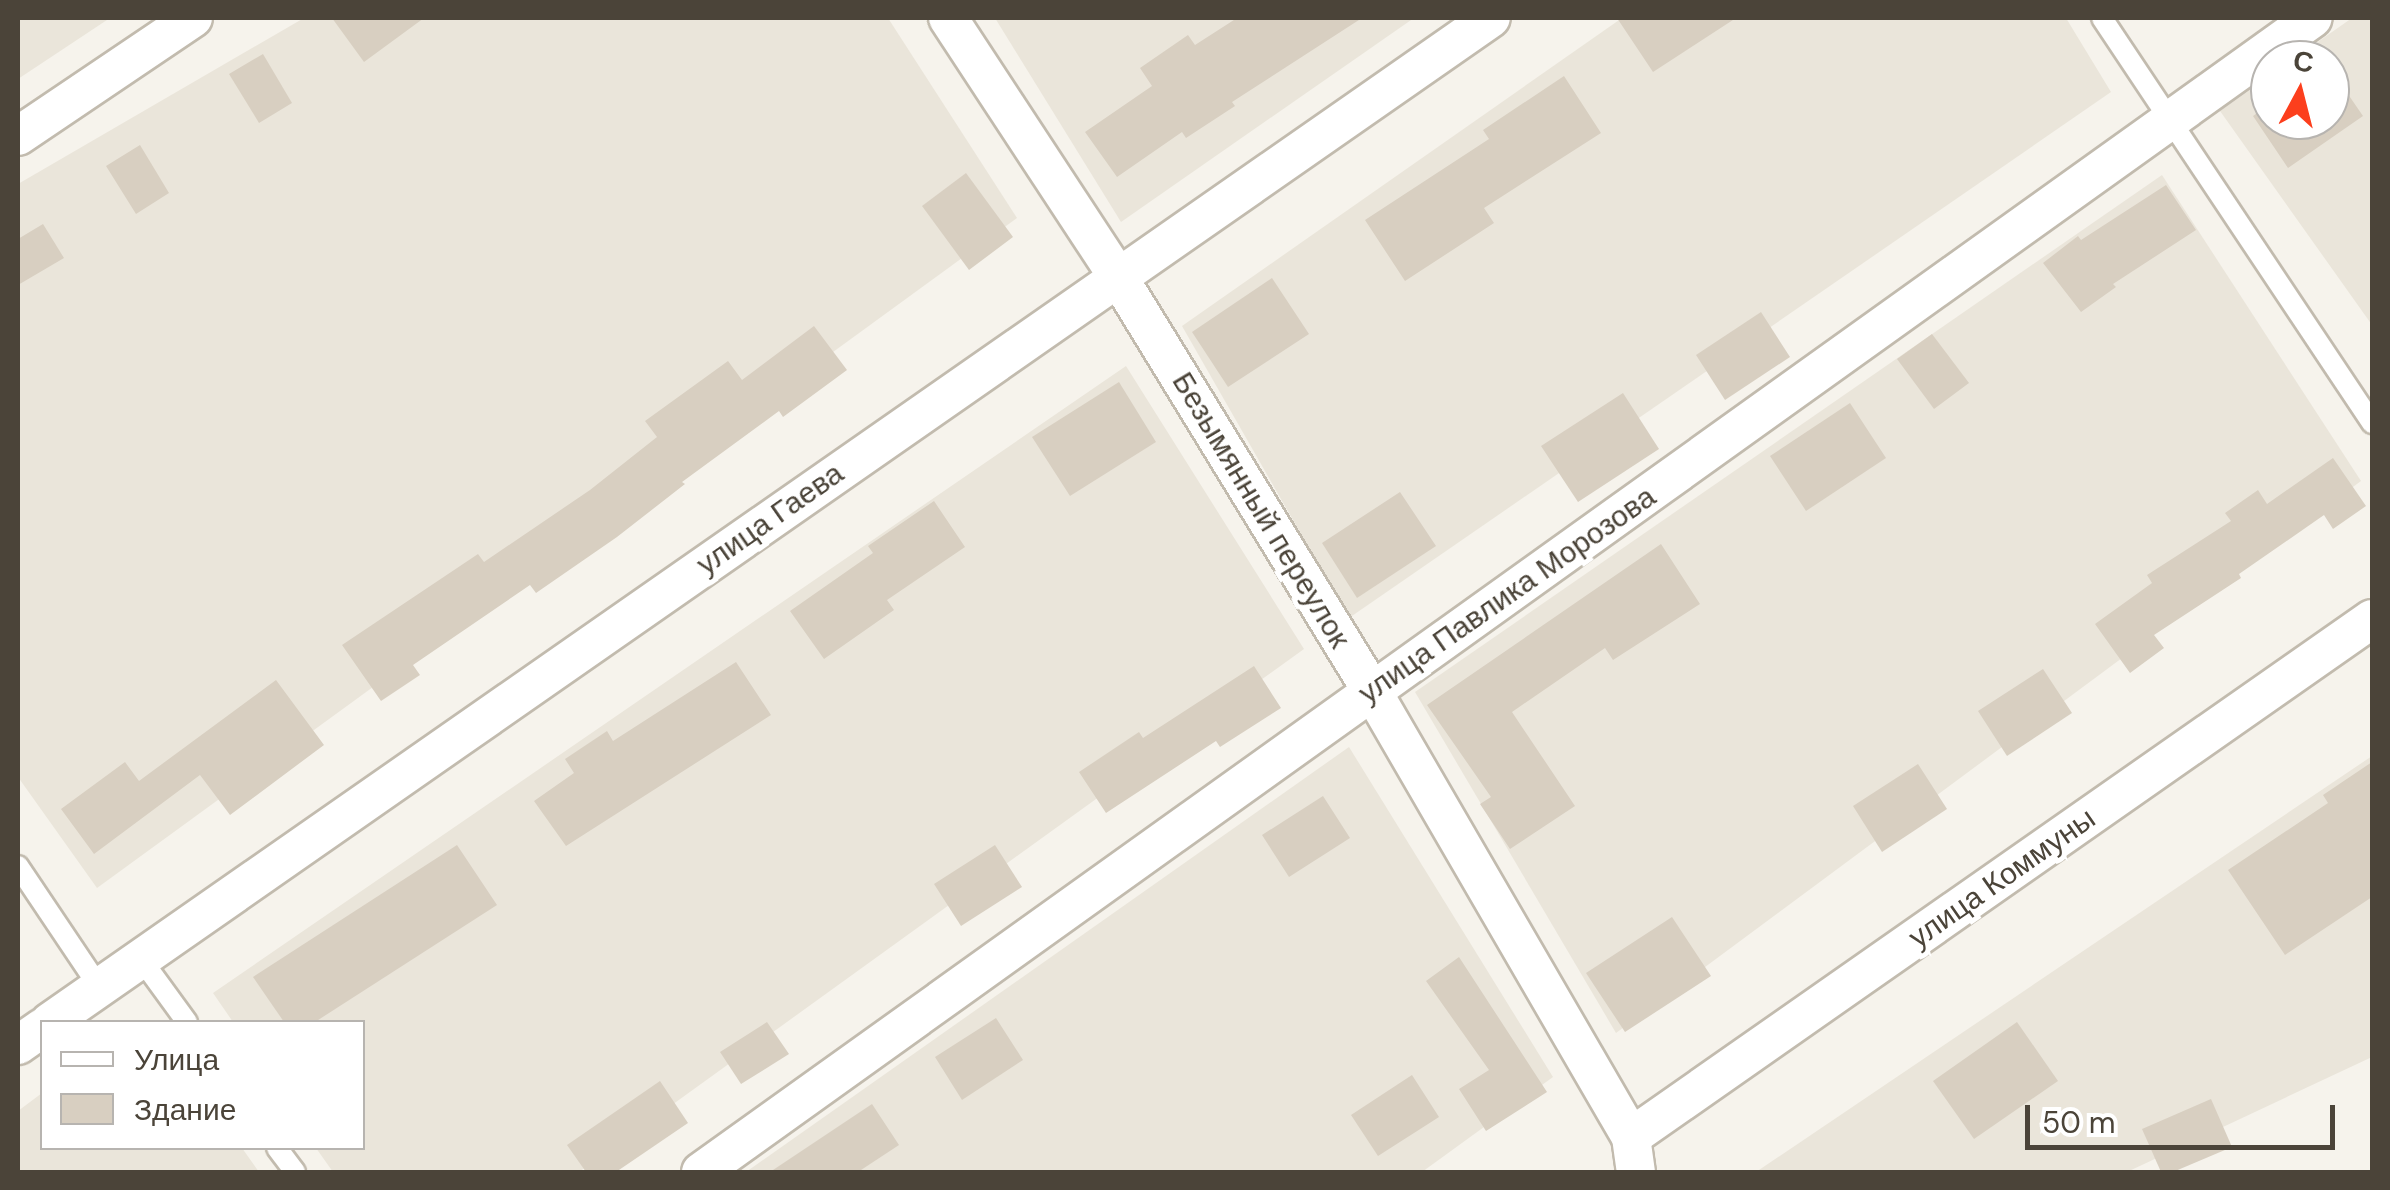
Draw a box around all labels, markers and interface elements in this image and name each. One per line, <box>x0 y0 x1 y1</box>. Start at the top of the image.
north arrow <box>2250 40 2350 140</box>
text: С <box>2291 42 2316 81</box>
street label: Безымянный переулок <box>1164 366 1358 654</box>
street label: улица Гаева <box>690 455 850 583</box>
street label: улица Павлика Морозова <box>1352 479 1662 711</box>
street label: улица Коммуны <box>1902 800 2102 956</box>
legend <box>40 1020 365 1150</box>
text: Улица <box>134 1040 219 1079</box>
scale bar <box>2030 1085 2340 1147</box>
text: Здание <box>134 1090 236 1129</box>
text: 50 m <box>2042 1103 2116 1142</box>

